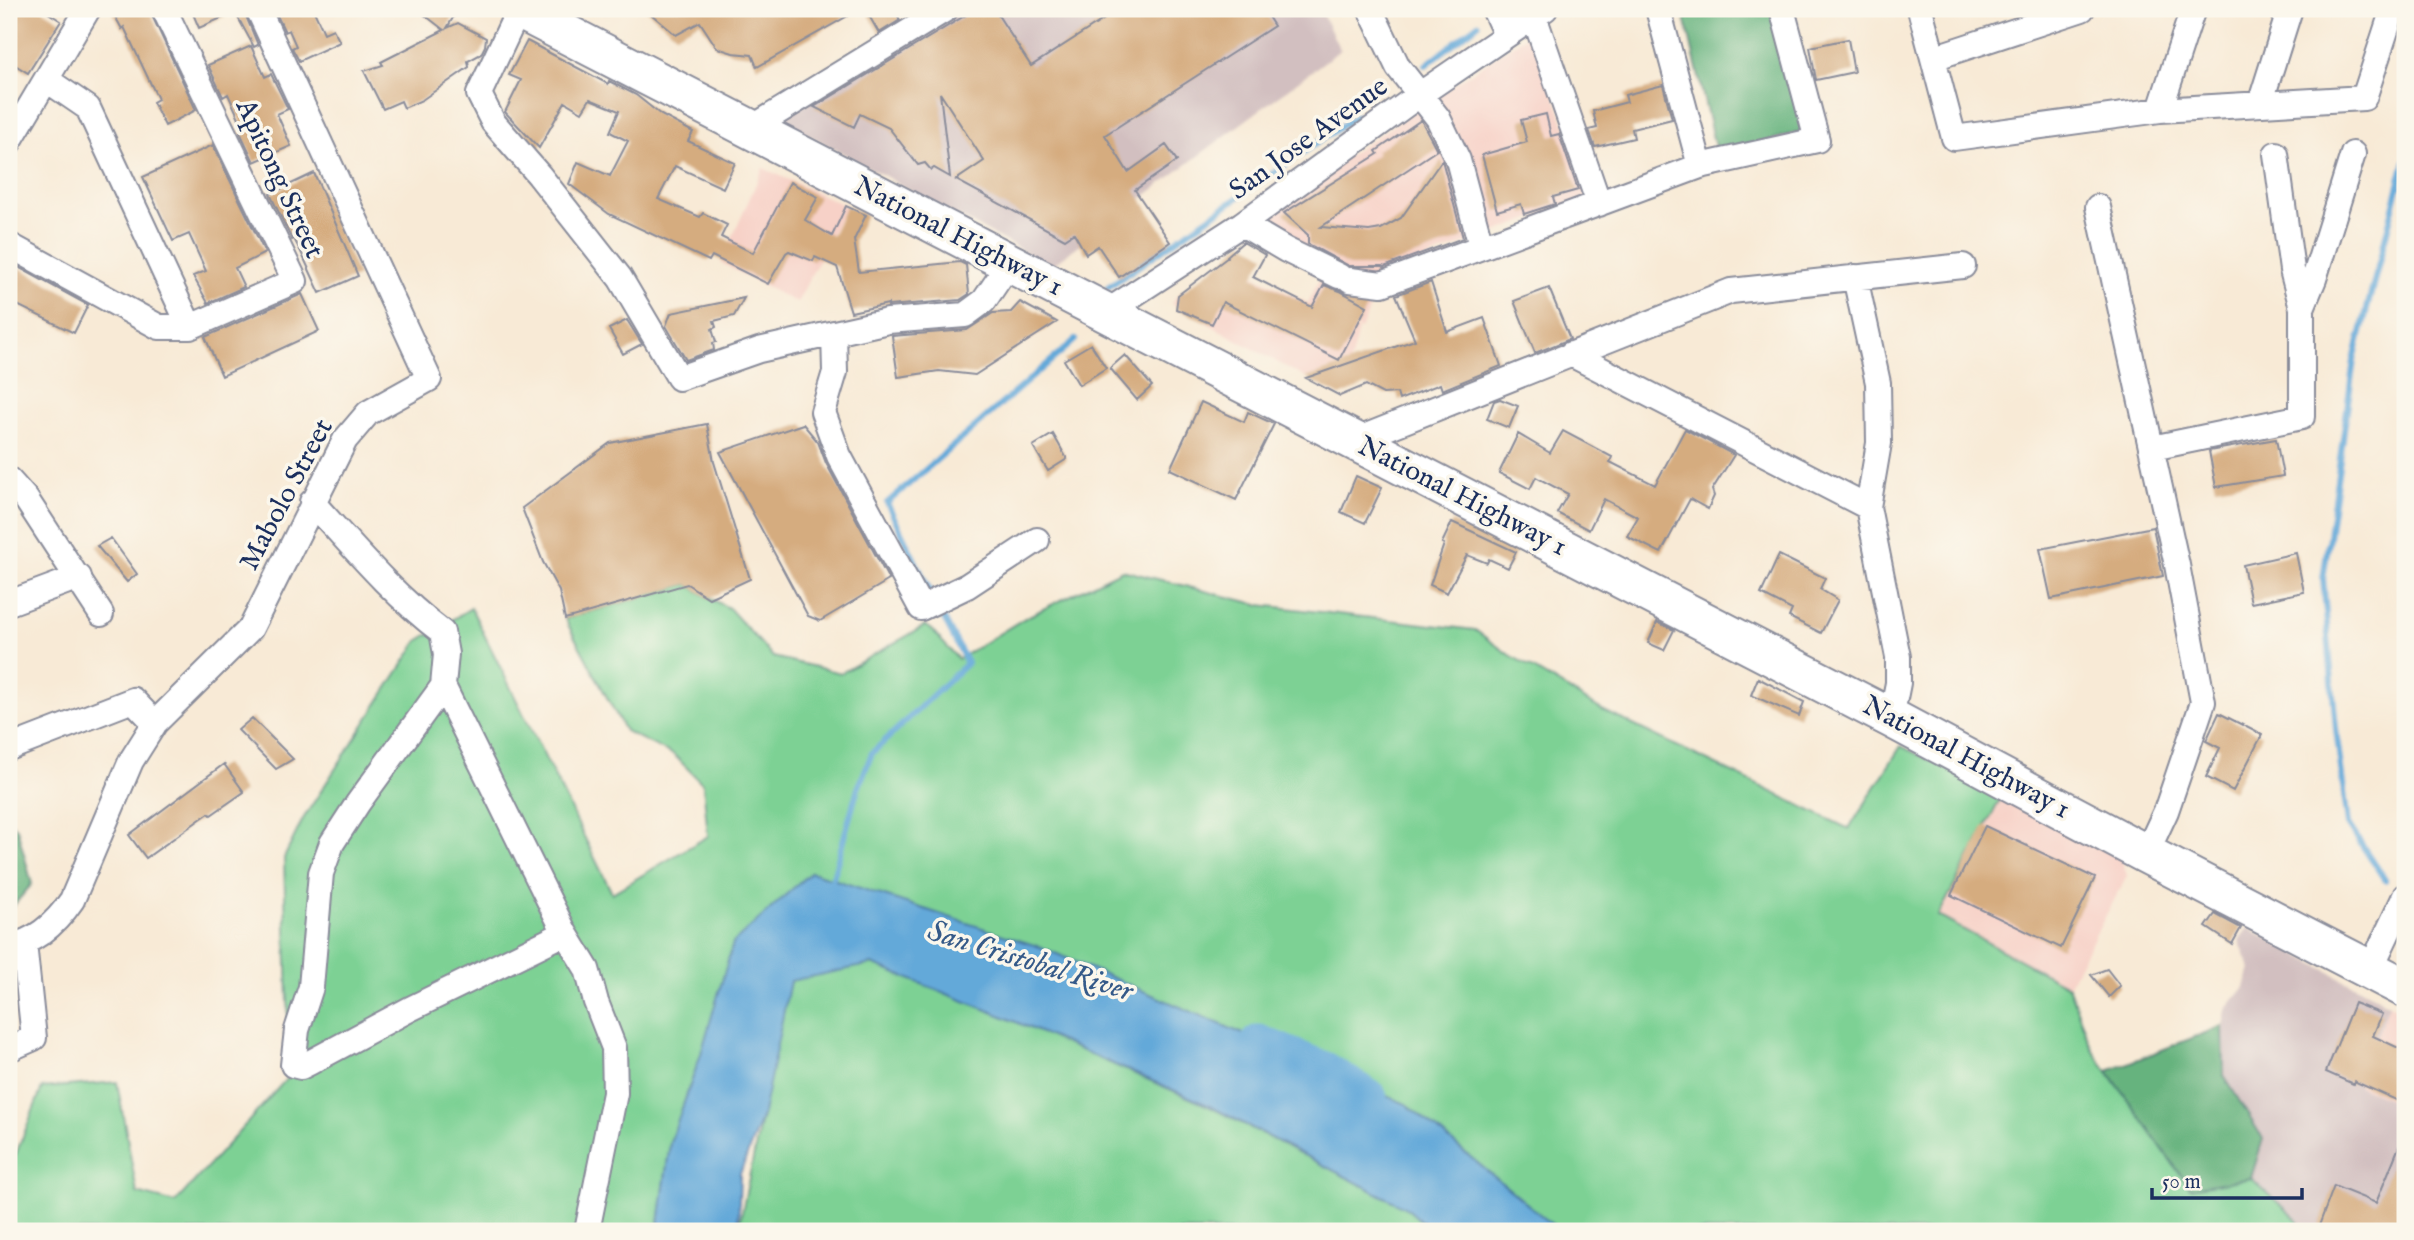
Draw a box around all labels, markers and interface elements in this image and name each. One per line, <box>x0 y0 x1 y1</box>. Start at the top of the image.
street label: San Jose Avenue <box>1223 70 1395 208</box>
street label: Apitong Street <box>226 93 331 265</box>
street label: National Highway 1 <box>848 169 1068 305</box>
street label: Mabolo Street <box>232 413 342 577</box>
street label: National Highway 1 <box>1352 429 1572 565</box>
street label: National Highway 1 <box>1856 689 2076 827</box>
water label: San Cristobal River <box>923 913 1139 1012</box>
scale bar <box>2152 1156 2302 1200</box>
text: 50 m <box>2162 1169 2201 1196</box>

